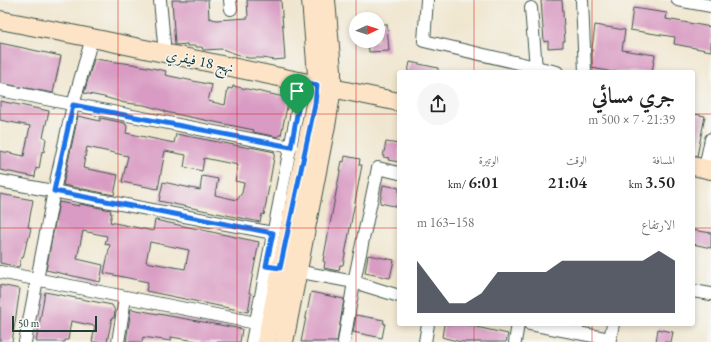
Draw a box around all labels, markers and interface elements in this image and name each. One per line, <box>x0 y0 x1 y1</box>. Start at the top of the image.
north arrow <box>349 12 385 48</box>
map controls <box>349 12 385 48</box>
street label: نهج 18 فيفري <box>164 44 236 82</box>
pin <box>280 74 314 115</box>
icon: arrive <box>286 80 308 102</box>
text: جري مسائي <box>592 81 675 110</box>
button: share <box>417 83 459 125</box>
text: 21:39 · 7 × 500 m <box>588 111 675 128</box>
text: الوتيرة <box>479 153 499 167</box>
text: الوقت <box>566 153 587 167</box>
text: المسافة <box>653 153 675 167</box>
text: 6:01 <box>468 171 499 193</box>
text: 21:04 <box>548 171 587 193</box>
text: 3.50 <box>645 171 675 193</box>
text: /km <box>448 177 468 191</box>
text: km <box>629 177 645 191</box>
text: 158–163 m <box>417 214 474 231</box>
text: الارتفاع <box>641 216 675 233</box>
scale bar <box>12 314 97 333</box>
text: 50 m <box>18 316 39 330</box>

